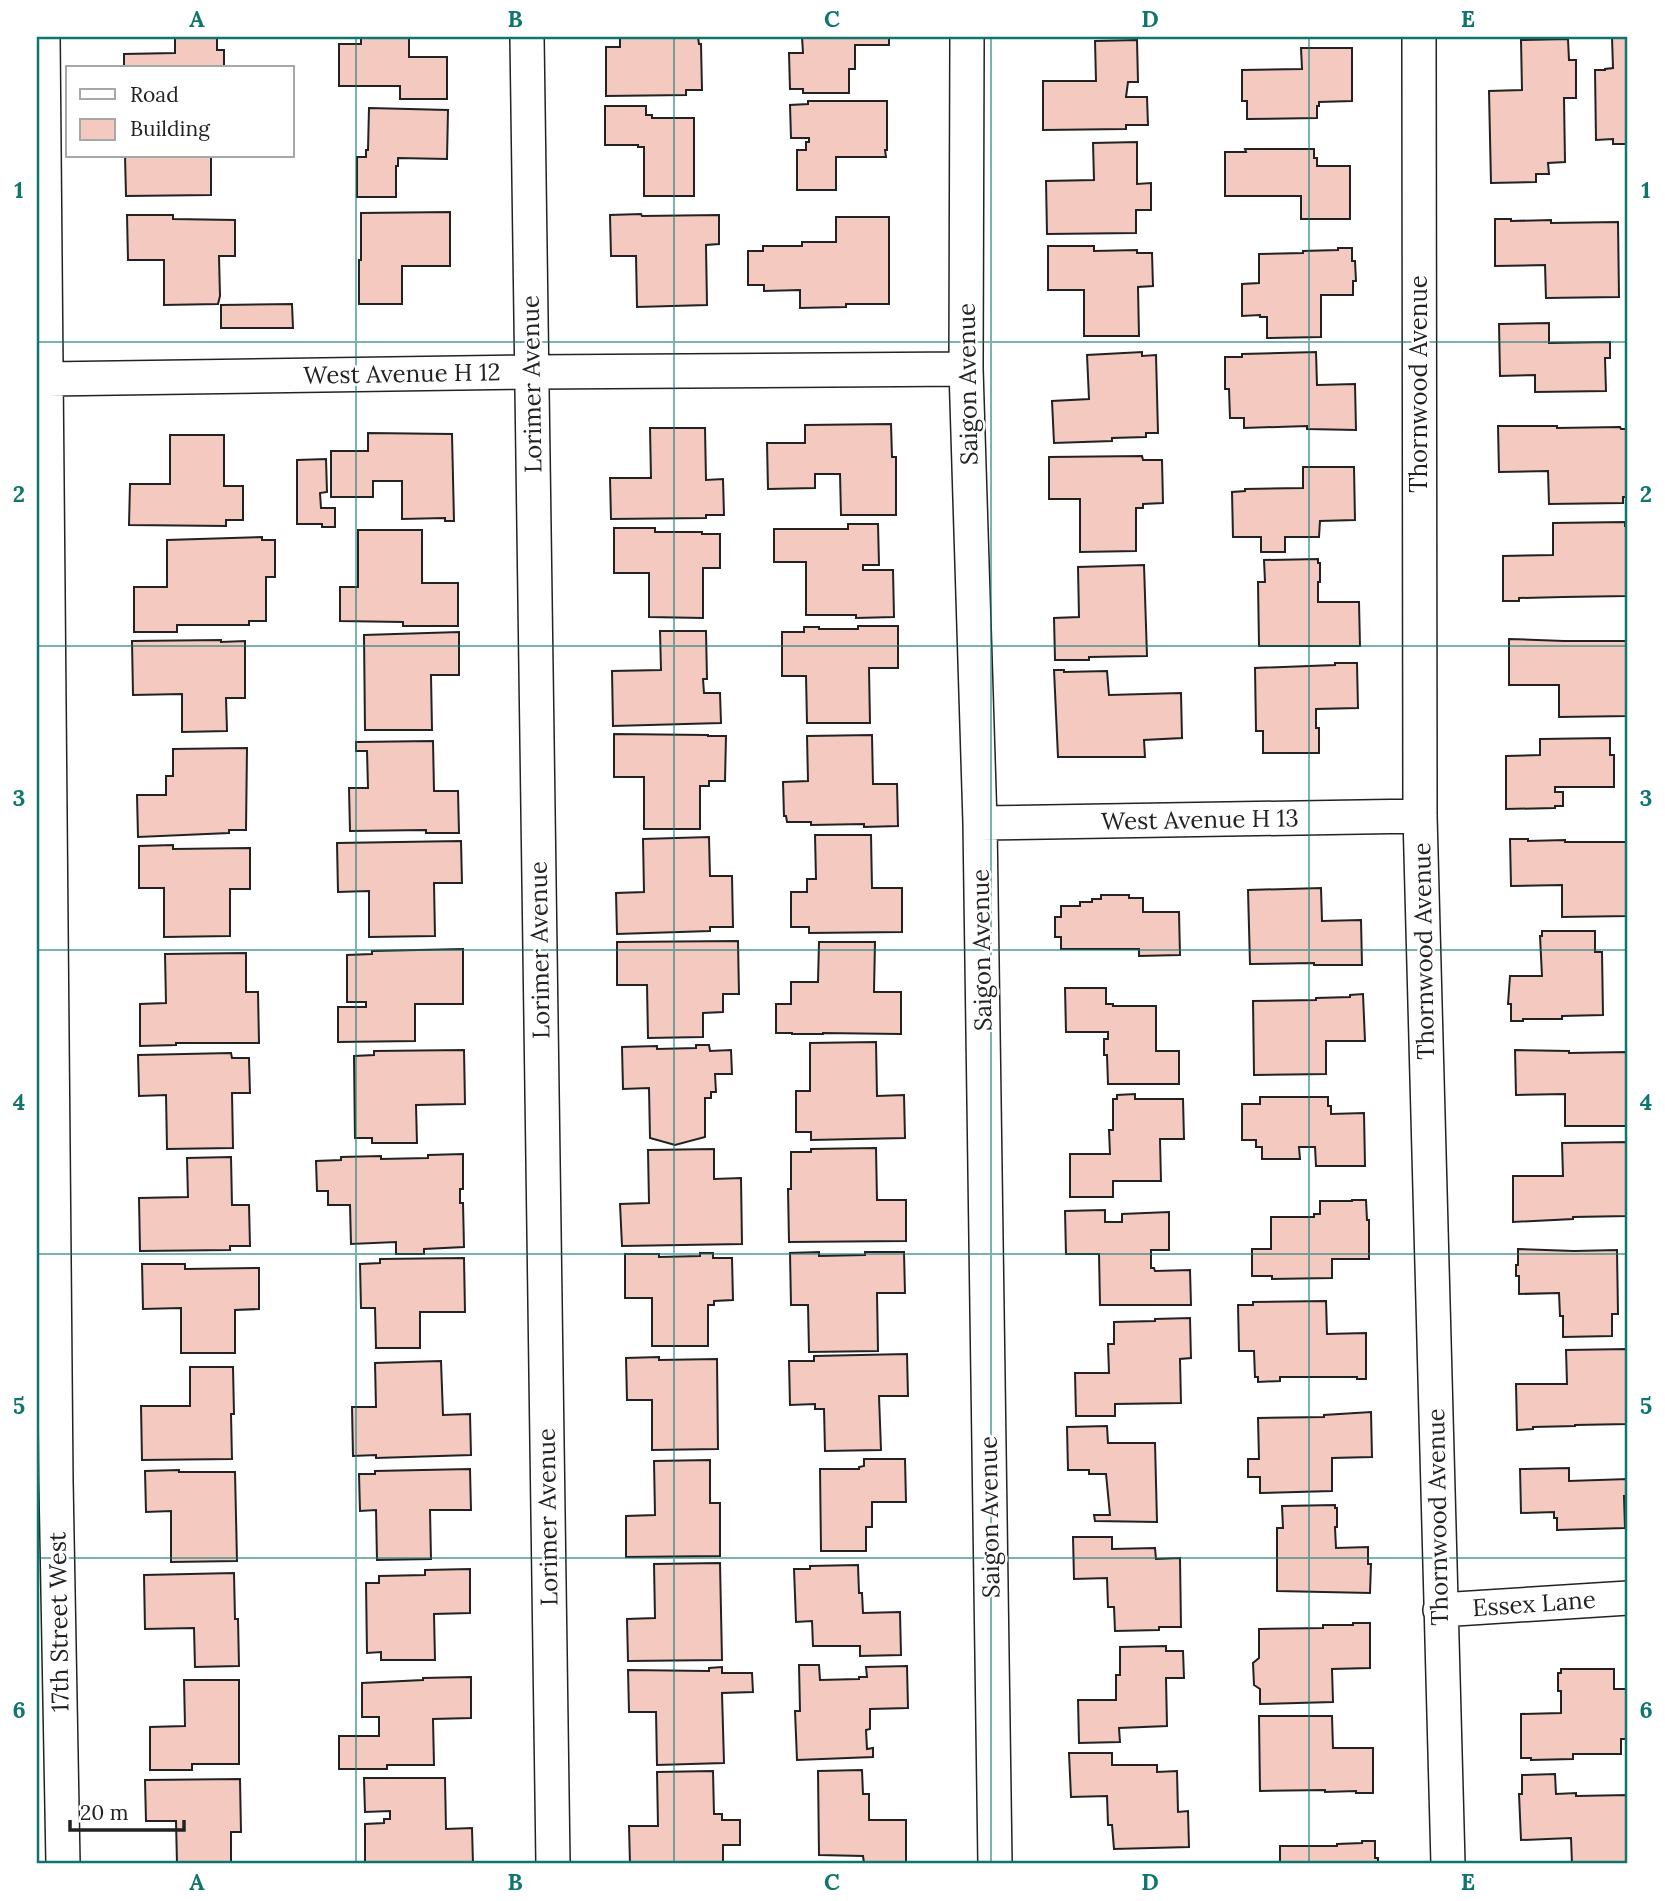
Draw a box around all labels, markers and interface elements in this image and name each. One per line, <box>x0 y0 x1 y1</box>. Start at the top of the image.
text: A <box>189 4 205 33</box>
text: B <box>507 4 523 33</box>
text: C <box>824 4 840 33</box>
text: D <box>1141 4 1159 33</box>
text: E <box>1461 4 1475 33</box>
legend <box>66 66 294 158</box>
text: Road <box>130 81 179 108</box>
text: Building <box>130 115 210 142</box>
text: 1 <box>14 175 24 204</box>
text: 1 <box>1641 175 1651 204</box>
street label: Thornwood Avenue <box>1403 275 1434 493</box>
street label: Lorimer Avenue <box>514 295 549 473</box>
street label: Saigon Avenue <box>951 303 984 465</box>
street label: West Avenue H 12 <box>303 356 501 391</box>
text: 2 <box>13 479 25 508</box>
text: 2 <box>1640 479 1652 508</box>
text: 3 <box>13 783 25 812</box>
text: 3 <box>1640 783 1652 812</box>
street label: West Avenue H 13 <box>1101 802 1299 837</box>
street label: Thornwood Avenue <box>1406 842 1441 1060</box>
street label: Lorimer Avenue <box>522 861 557 1039</box>
street label: Saigon Avenue <box>965 869 998 1031</box>
text: 4 <box>13 1087 25 1116</box>
text: 4 <box>1640 1087 1652 1116</box>
text: 5 <box>13 1391 25 1420</box>
text: 5 <box>1640 1391 1652 1420</box>
street label: Thornwood Avenue <box>1420 1408 1455 1626</box>
street label: Lorimer Avenue <box>530 1428 565 1606</box>
street label: Saigon Avenue <box>973 1436 1006 1598</box>
street label: 17th Street West <box>41 1531 76 1713</box>
street label: Essex Lane <box>1471 1584 1597 1623</box>
text: 6 <box>12 1695 26 1724</box>
text: 6 <box>1639 1695 1653 1724</box>
scale bar <box>70 1789 184 1833</box>
text: 20 m <box>80 1799 129 1826</box>
text: A <box>189 1867 205 1896</box>
text: B <box>507 1867 523 1896</box>
text: C <box>824 1867 840 1896</box>
text: D <box>1141 1867 1159 1896</box>
text: E <box>1461 1867 1475 1896</box>

